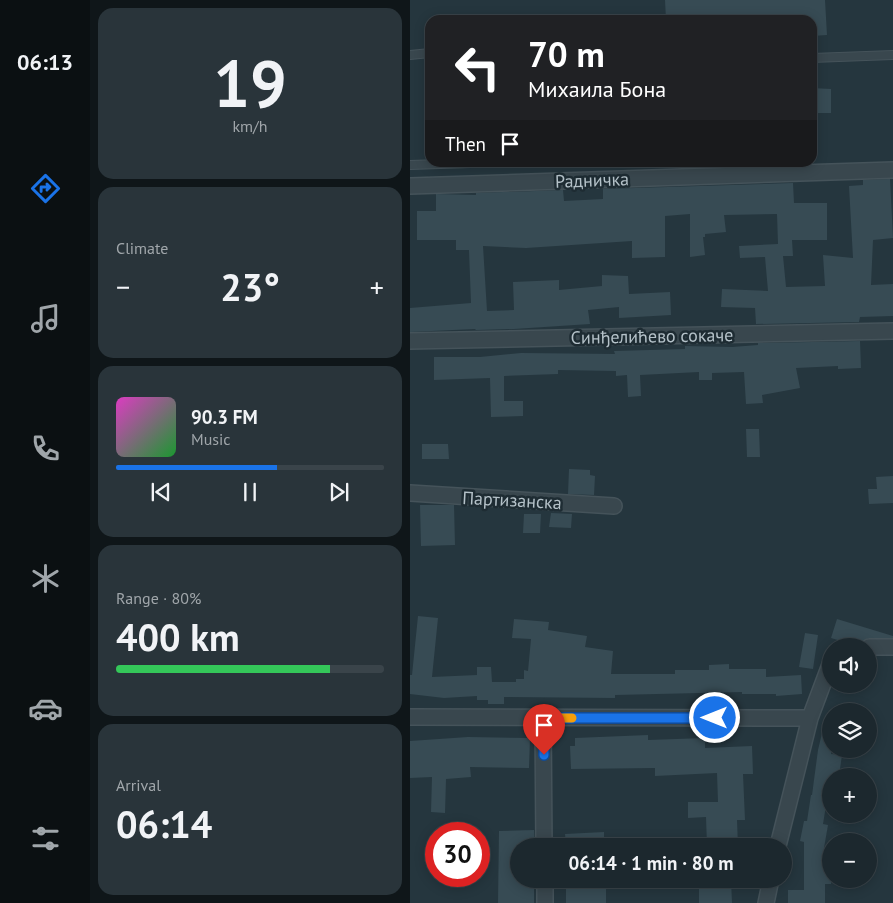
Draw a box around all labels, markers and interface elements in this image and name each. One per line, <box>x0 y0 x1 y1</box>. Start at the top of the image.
text: 70 m <box>528 31 605 77</box>
icon: left <box>445 35 510 100</box>
text: 19 <box>213 41 287 125</box>
text: 06:13 <box>17 48 73 76</box>
text: Михаила Бона <box>528 75 666 103</box>
text: km/h <box>232 116 268 136</box>
icon: arrive <box>496 130 524 158</box>
text: Then <box>445 132 486 156</box>
street label: Радничка <box>555 167 629 193</box>
icon: directions <box>28 171 63 206</box>
text: Climate <box>116 238 168 258</box>
text: 23° <box>220 262 280 311</box>
text: − <box>116 268 130 305</box>
text: + <box>370 268 384 305</box>
icon: music <box>28 301 63 336</box>
street label: Синђелићево сокаче <box>570 323 734 349</box>
text: 90.3 FM <box>191 405 258 429</box>
text: Music <box>191 429 231 449</box>
icon: phone <box>28 431 63 466</box>
icon: previous <box>147 478 175 506</box>
icon: pause <box>236 478 264 506</box>
icon: next <box>325 478 353 506</box>
street label: Партизанска <box>462 486 562 514</box>
icon: climate <box>28 561 63 596</box>
text: Range · 80% <box>116 588 201 608</box>
text: 400 km <box>116 612 240 661</box>
map controls <box>822 638 877 888</box>
button: sound <box>822 638 877 693</box>
icon: car <box>28 691 63 726</box>
position arrow <box>688 691 740 743</box>
button: layers <box>822 703 877 758</box>
pin <box>523 704 565 755</box>
icon: arrive <box>530 711 558 739</box>
button: + <box>822 768 877 823</box>
text: Arrival <box>116 775 161 795</box>
text: 06:14 <box>116 799 212 848</box>
icon: filters <box>28 821 63 856</box>
speed limit sign: 30 <box>425 822 490 887</box>
button: − <box>822 833 877 888</box>
text: 06:14 · 1 min · 80 m <box>568 851 734 875</box>

